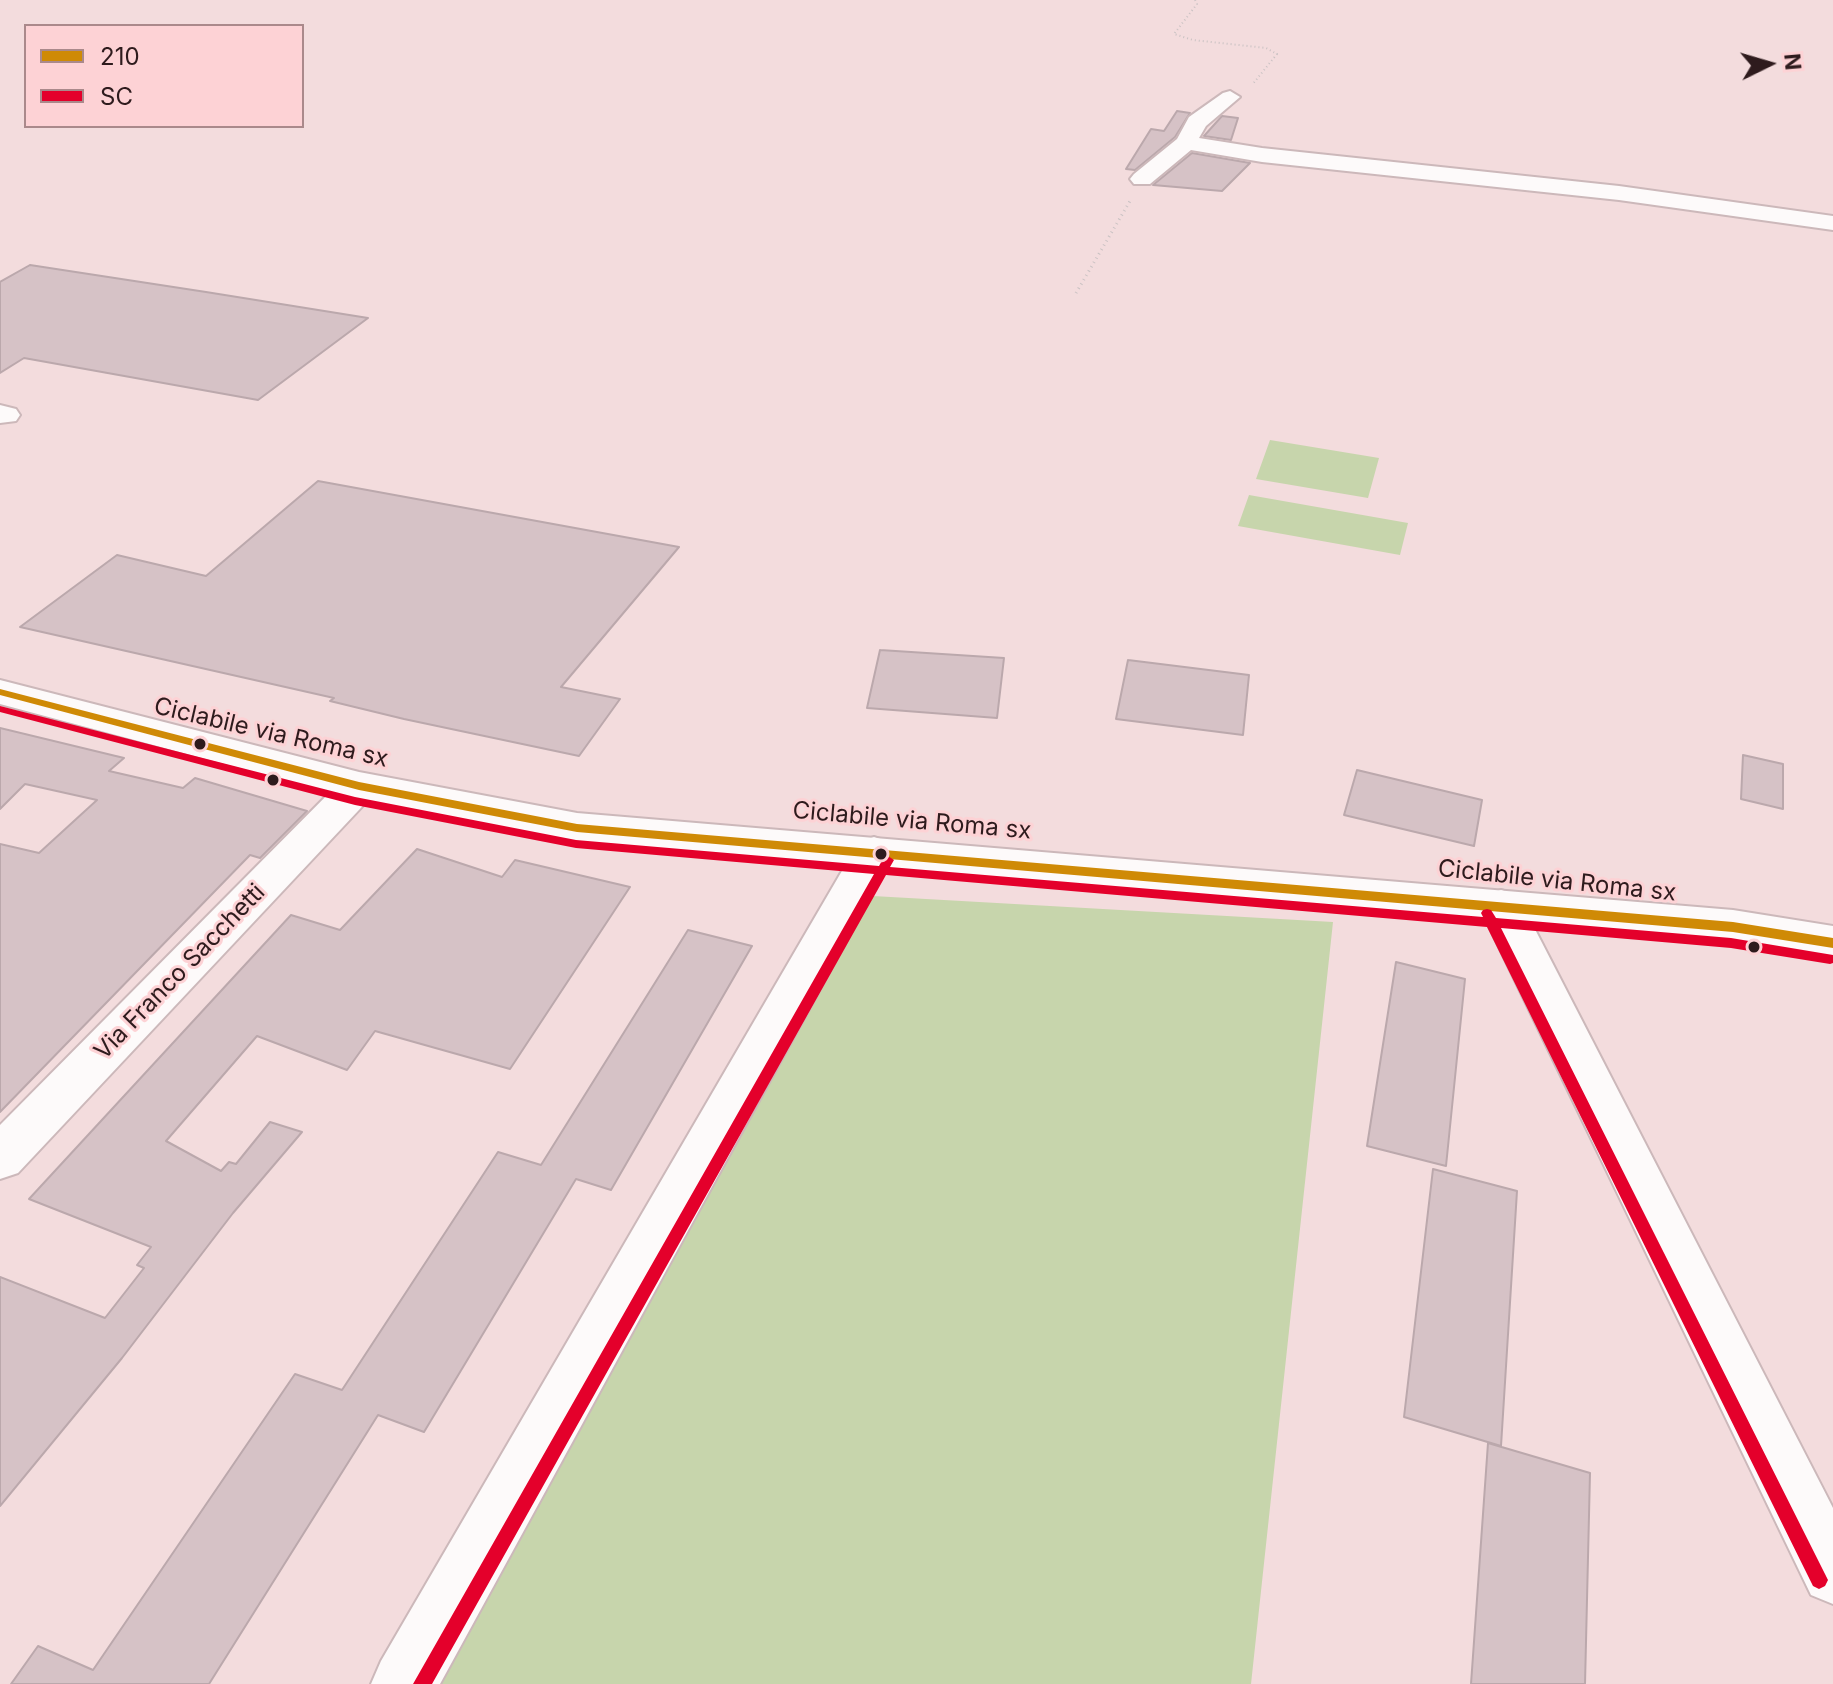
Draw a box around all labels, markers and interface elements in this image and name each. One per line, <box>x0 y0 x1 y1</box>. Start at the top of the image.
legend <box>24 24 304 128</box>
north arrow <box>1729 24 1809 104</box>
text: 210 <box>100 42 140 71</box>
text: N <box>1779 52 1807 71</box>
text: SC <box>100 82 133 111</box>
street label: Ciclabile via Roma sx <box>151 692 391 774</box>
unlabelled marker <box>192 736 208 752</box>
unlabelled marker <box>265 772 281 788</box>
street label: Ciclabile via Roma sx <box>791 796 1033 846</box>
unlabelled marker <box>873 846 889 862</box>
street label: Ciclabile via Roma sx <box>1436 854 1678 908</box>
street label: Via Franco Sacchetti <box>89 878 271 1066</box>
unlabelled marker <box>1746 939 1762 955</box>

